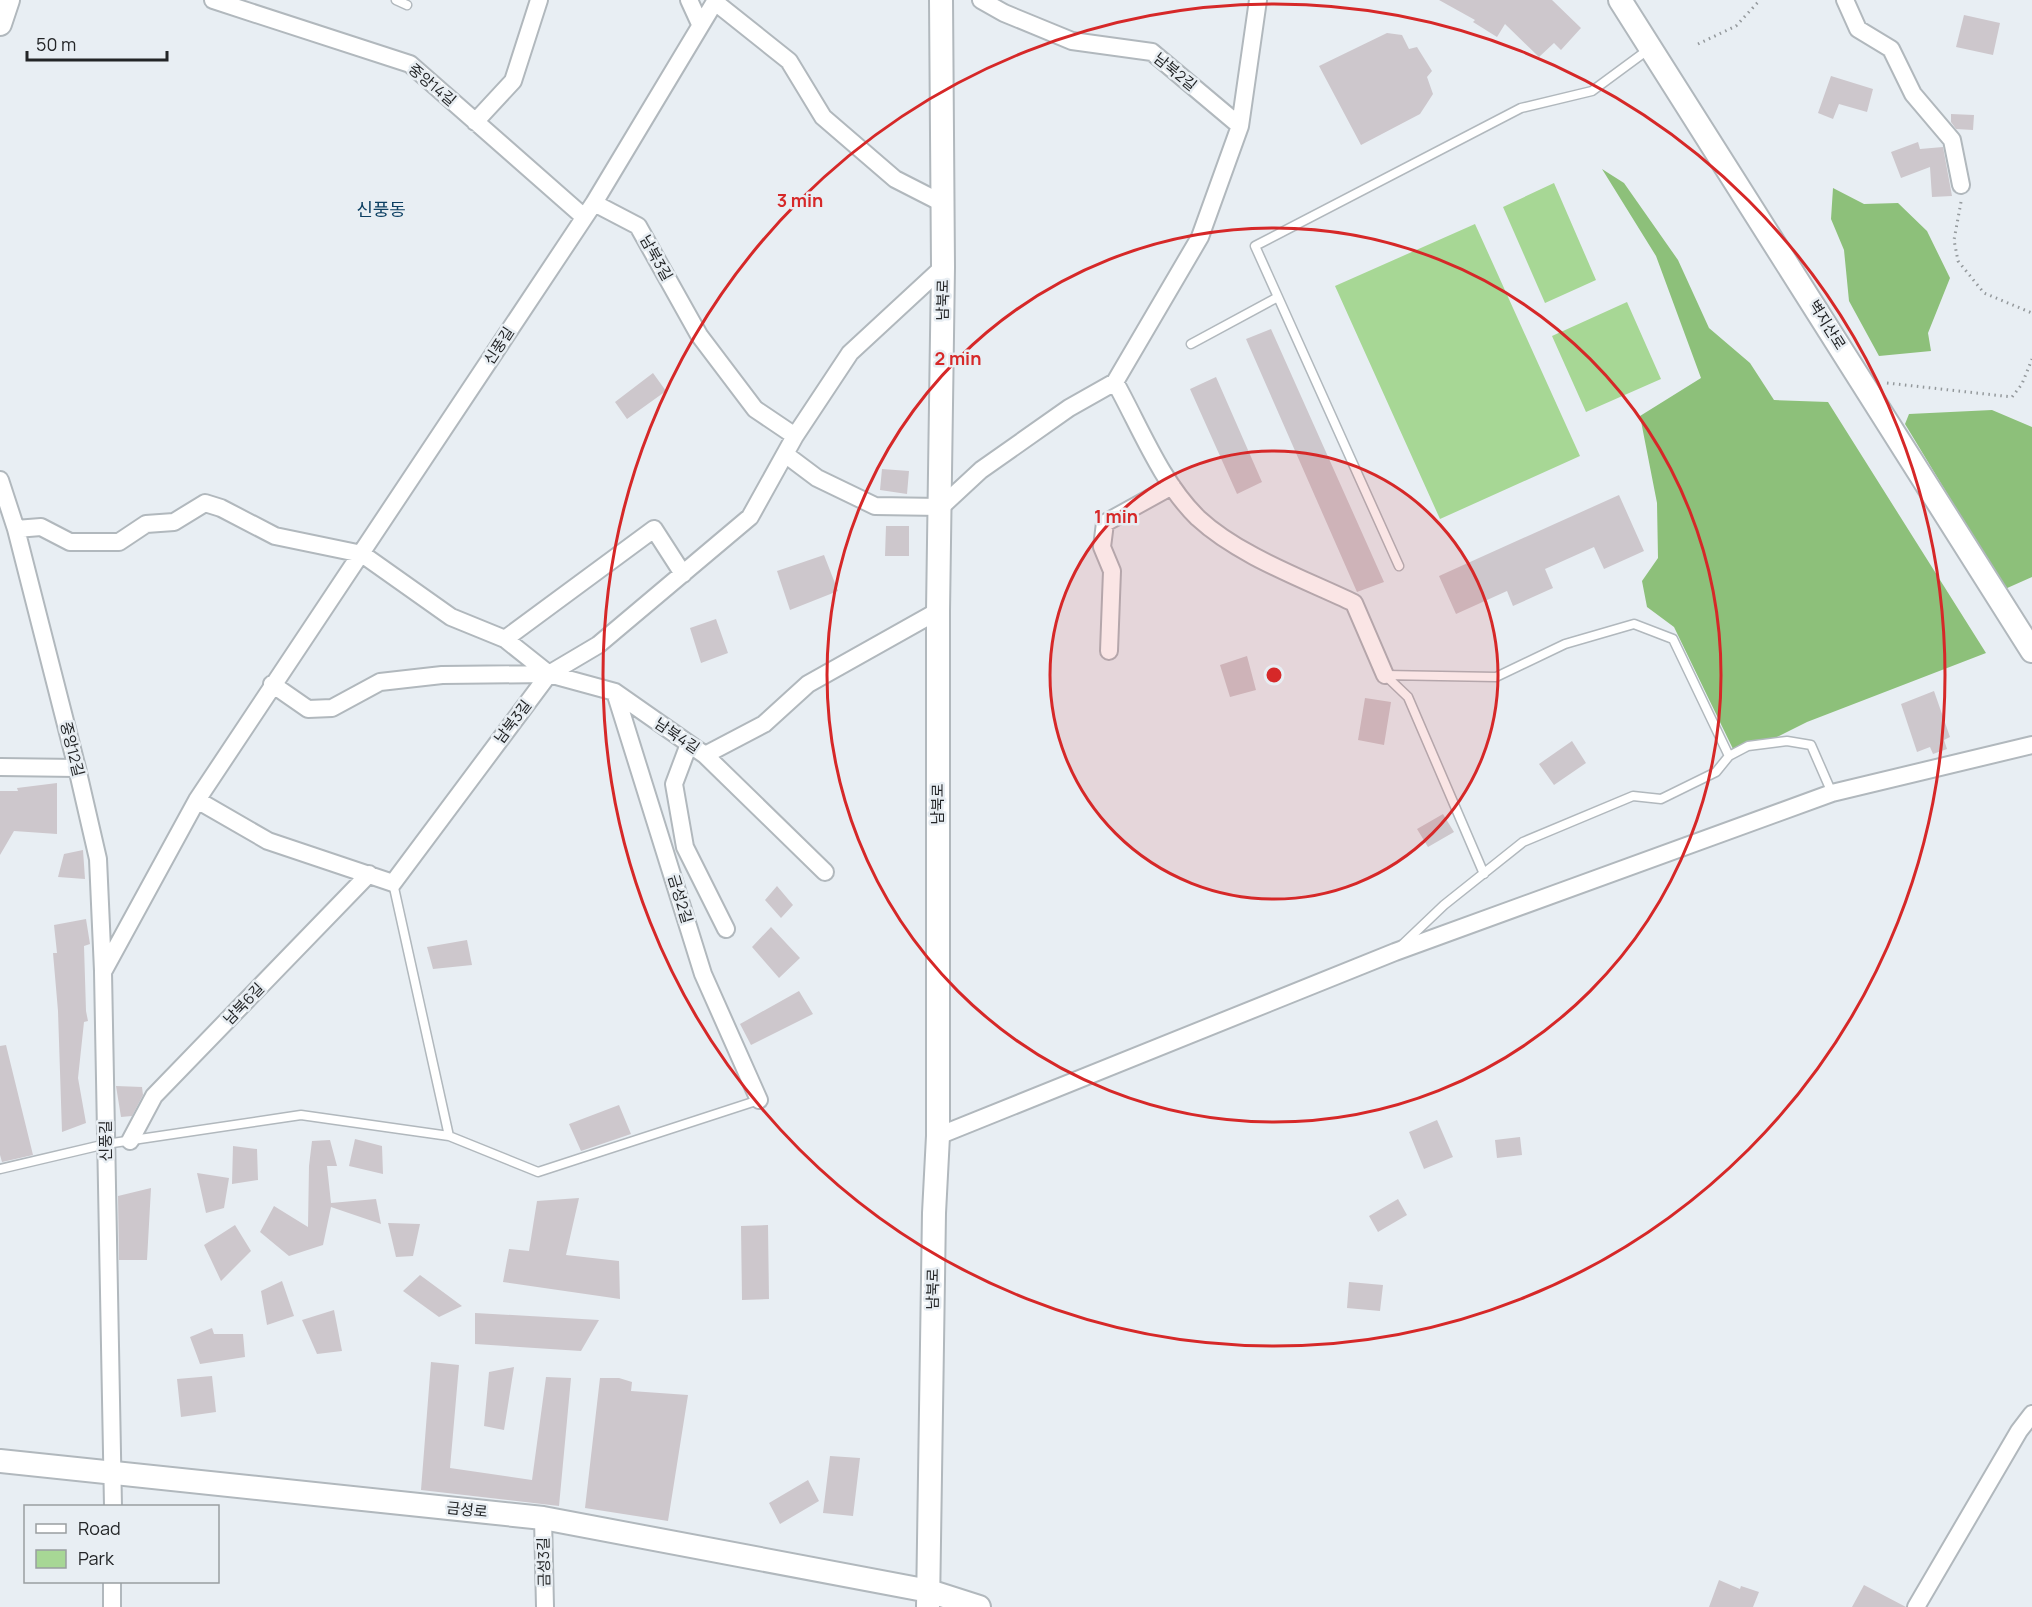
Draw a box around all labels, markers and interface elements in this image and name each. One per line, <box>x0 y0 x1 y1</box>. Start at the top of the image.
scale bar <box>27 24 166 62</box>
text: 50 m <box>36 32 76 56</box>
street label: 남북2길 <box>1149 48 1201 95</box>
street label: 중앙14길 <box>404 59 461 111</box>
text: 3 min <box>777 188 823 212</box>
district label: 신풍동 <box>356 197 406 221</box>
street label: 남북3길 <box>635 231 678 285</box>
street label: 남북로 <box>932 279 953 321</box>
street label: 벽지산로 <box>1804 296 1851 354</box>
street label: 신풍길 <box>478 323 519 369</box>
text: 2 min <box>935 346 981 370</box>
text: 1 min <box>1094 504 1138 528</box>
centre of rings <box>1264 665 1284 685</box>
street label: 남북3길 <box>489 696 536 748</box>
street label: 남북4길 <box>651 713 704 758</box>
street label: 중앙12길 <box>56 719 89 778</box>
street label: 남북로 <box>927 783 948 825</box>
street label: 금성2길 <box>663 872 698 926</box>
street label: 남북6길 <box>218 978 269 1029</box>
street label: 신풍길 <box>95 1120 116 1162</box>
street label: 남북로 <box>922 1268 943 1310</box>
street label: 금성로 <box>445 1497 489 1522</box>
legend <box>24 1505 219 1583</box>
text: Road <box>78 1516 121 1540</box>
street label: 금성3길 <box>533 1537 554 1587</box>
text: Park <box>78 1546 115 1570</box>

